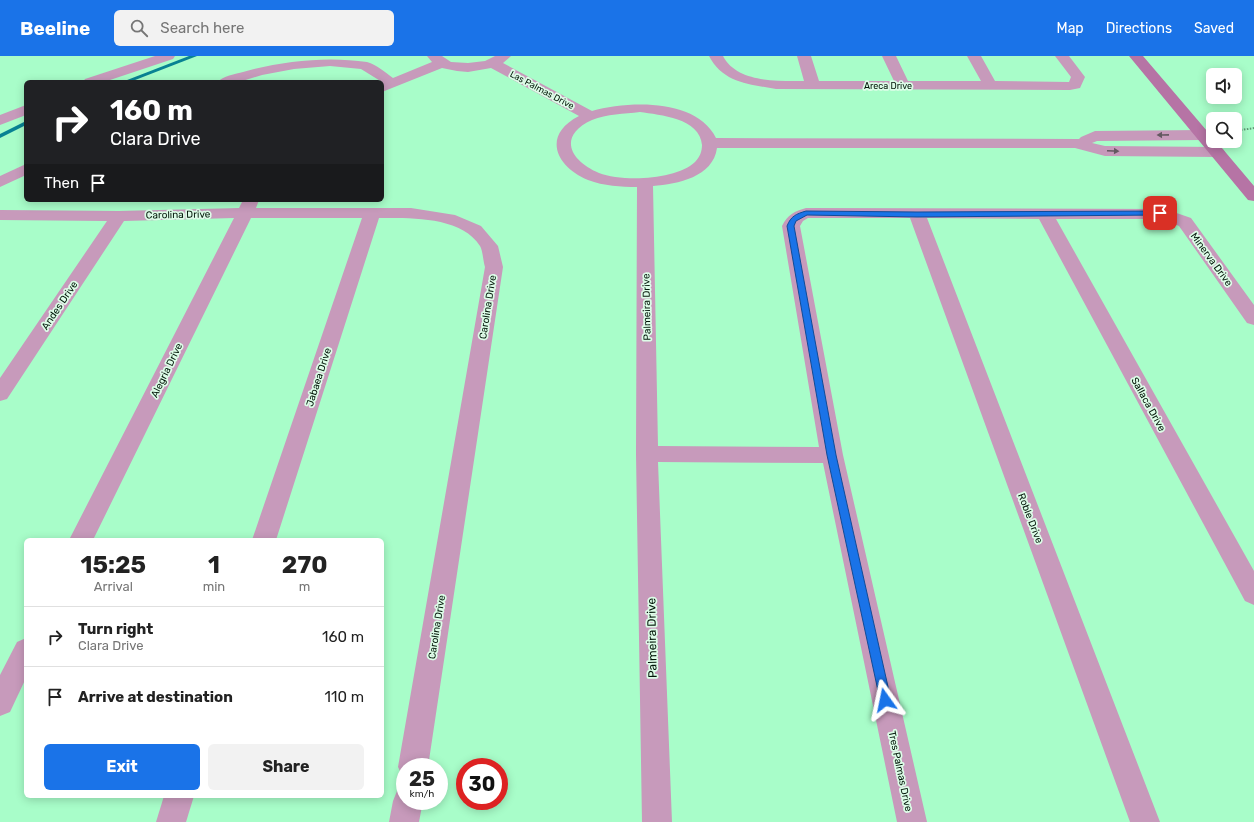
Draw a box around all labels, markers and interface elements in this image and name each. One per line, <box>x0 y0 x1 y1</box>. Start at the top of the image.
search box <box>114 10 394 46</box>
text: Beeline <box>20 17 90 40</box>
icon: search <box>128 17 150 39</box>
text: Search here <box>160 19 244 37</box>
text: Map <box>1057 20 1084 37</box>
text: Directions <box>1106 20 1172 37</box>
text: Saved <box>1194 20 1234 37</box>
map controls <box>1206 68 1242 148</box>
button: sound <box>1206 68 1242 104</box>
street label: Las Palmas Drive <box>508 69 576 111</box>
street label: Areca Drive <box>864 81 912 91</box>
text: 160 m <box>110 94 193 127</box>
icon: right <box>44 96 96 148</box>
button: search <box>1206 112 1242 148</box>
text: Clara Drive <box>110 128 201 150</box>
one-way arrow <box>1156 132 1169 138</box>
one-way arrow <box>1107 148 1120 154</box>
icon: arrive <box>87 172 109 194</box>
text: Then <box>44 174 79 192</box>
pin <box>1143 196 1177 230</box>
icon: arrive <box>1149 202 1171 224</box>
street label: Carolina Drive <box>146 208 211 222</box>
street label: Minerva Drive <box>1188 230 1235 289</box>
street label: Palmeira Drive <box>640 273 654 341</box>
street label: Carolina Drive <box>477 274 499 340</box>
street label: Andes Drive <box>39 279 81 332</box>
street label: Alegria Drive <box>149 341 185 400</box>
street label: Jabaea Drive <box>304 346 334 408</box>
street label: Sallaca Drive <box>1128 375 1168 434</box>
street label: Roble Drive <box>1015 492 1045 545</box>
text: 15:25 <box>81 551 146 579</box>
text: 1 <box>208 551 220 579</box>
text: 270 <box>282 551 327 579</box>
text: Arrival <box>94 579 133 594</box>
text: min <box>203 579 225 594</box>
text: m <box>299 579 310 594</box>
street label: Carolina Drive <box>426 594 448 660</box>
street label: Palmeira Drive <box>644 597 660 678</box>
text: Turn right <box>78 620 153 638</box>
icon: right <box>44 626 66 648</box>
text: 160 m <box>322 628 364 646</box>
text: Clara Drive <box>78 638 143 653</box>
position arrow <box>864 679 906 721</box>
icon: arrive <box>44 686 66 708</box>
text: Arrive at destination <box>78 688 233 706</box>
text: 110 m <box>325 688 364 706</box>
street label: Tres Palmas Drive <box>886 730 915 813</box>
button: Exit <box>44 744 200 790</box>
button: Share <box>208 744 364 790</box>
speed limit sign: 30 <box>456 758 508 810</box>
text: 25 <box>409 767 435 791</box>
text: km/h <box>410 788 434 800</box>

